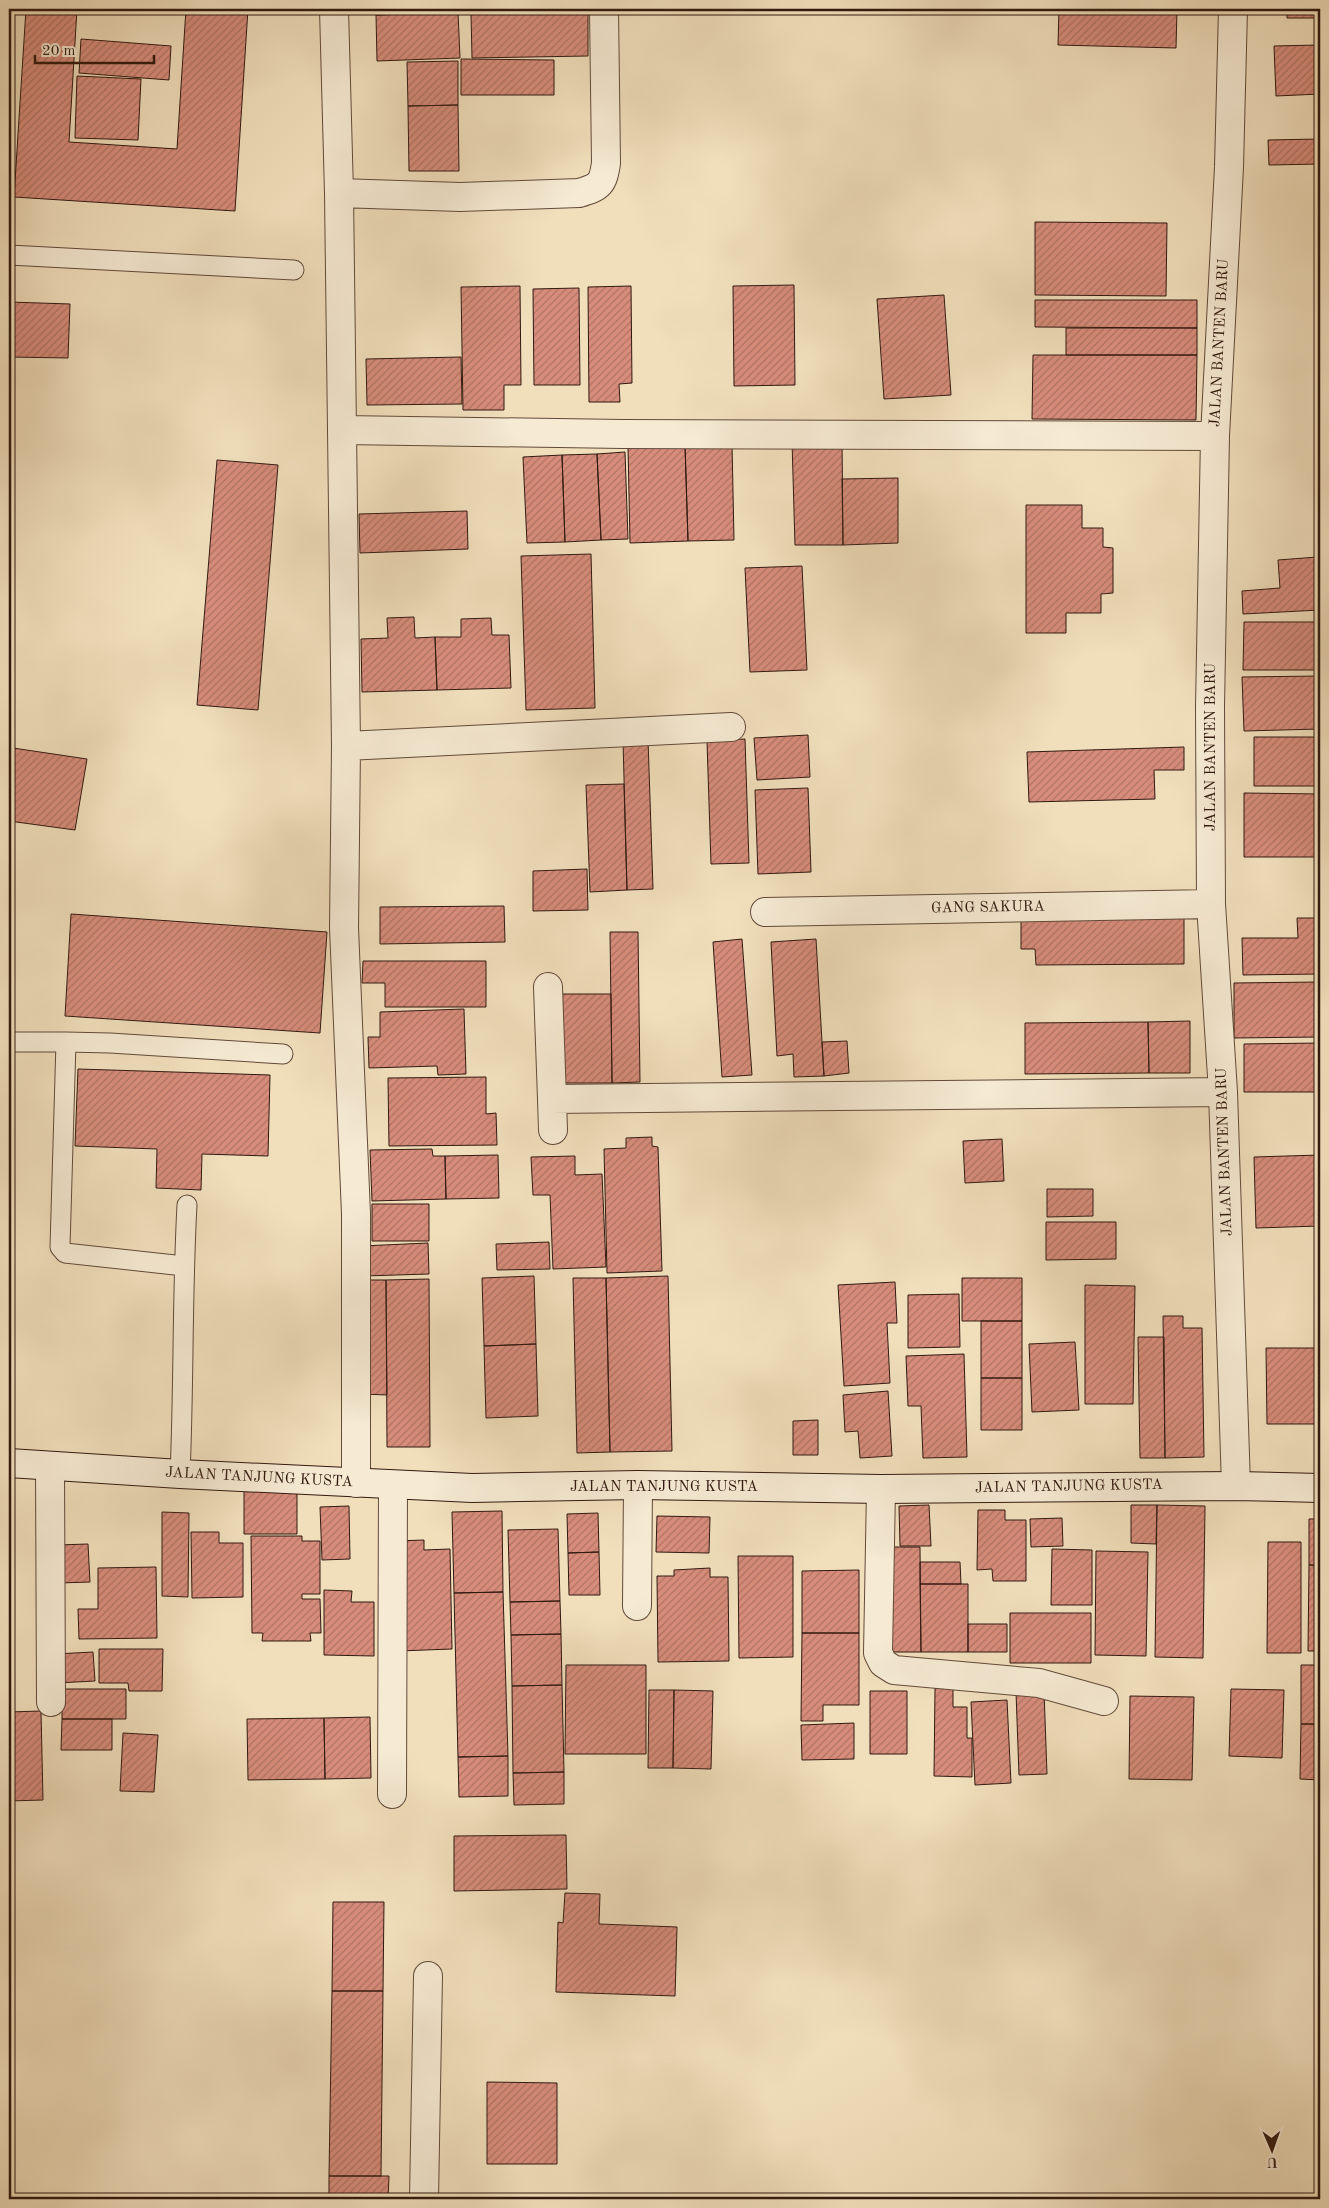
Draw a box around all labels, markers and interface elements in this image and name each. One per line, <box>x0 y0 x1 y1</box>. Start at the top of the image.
scale bar <box>35 32 154 64</box>
text: 20 m <box>42 44 76 59</box>
street label: JALAN BANTEN BARU <box>1208 258 1232 428</box>
street label: JALAN BANTEN BARU <box>1204 662 1219 831</box>
street label: GANG SAKURA <box>931 899 1046 916</box>
street label: JALAN BANTEN BARU <box>1215 1067 1235 1236</box>
street label: JALAN TANJUNG KUSTA <box>165 1466 354 1490</box>
street label: JALAN TANJUNG KUSTA <box>975 1478 1164 1496</box>
street label: JALAN TANJUNG KUSTA <box>570 1480 759 1495</box>
north arrow <box>1246 2126 1296 2176</box>
text: U <box>1267 2155 1278 2169</box>

